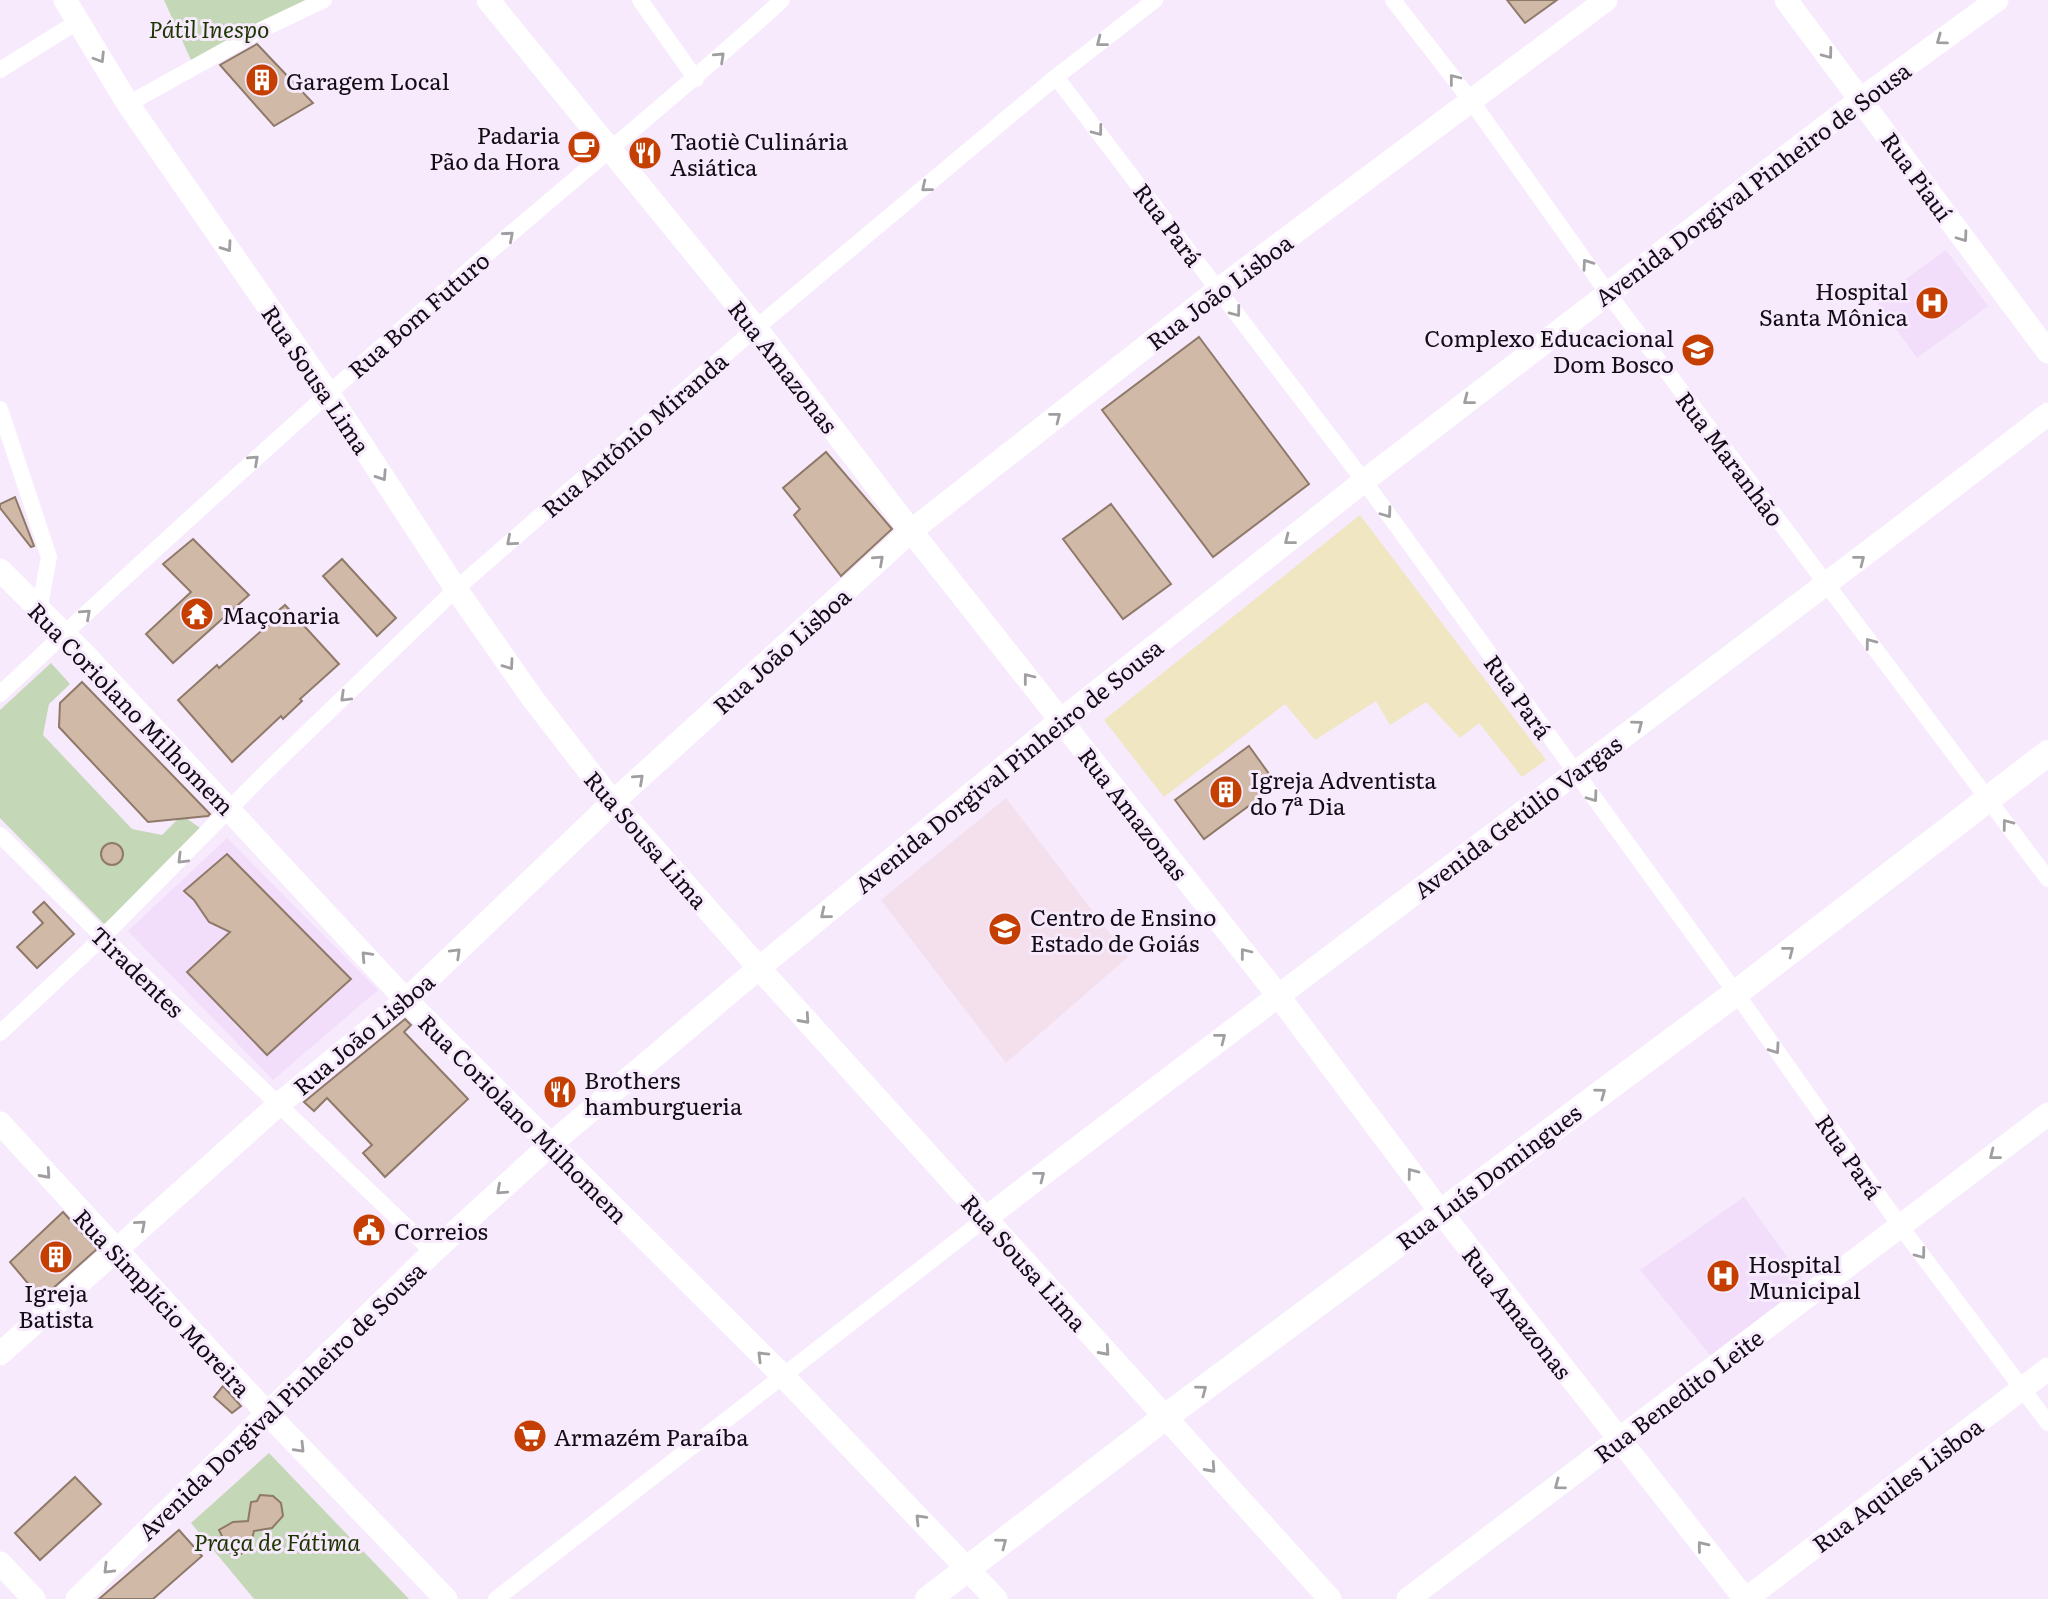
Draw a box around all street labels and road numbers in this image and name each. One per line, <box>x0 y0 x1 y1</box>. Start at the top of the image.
street label: Avenida Dorgival Pinheiro de Sousa <box>1587 52 1918 313</box>
street label: Rua Piauí <box>1874 124 1962 228</box>
street label: Rua Pará <box>1126 175 1212 273</box>
street label: Rua João Lisboa <box>1139 224 1300 357</box>
street label: Rua Bom Futuro <box>340 243 496 385</box>
street label: Rua Amazonas <box>721 292 847 440</box>
street label: Rua Sousa Lima <box>254 298 380 461</box>
street label: Rua Antônio Miranda <box>534 343 735 524</box>
street label: Rua Maranhão <box>1669 383 1793 533</box>
street label: Rua João Lisboa <box>705 578 858 721</box>
street label: Rua Coriolano Milhomem <box>21 594 243 822</box>
street label: Avenida Dorgival Pinheiro de Sousa <box>847 629 1170 900</box>
street label: Rua Pará <box>1477 647 1561 746</box>
street label: Avenida Getúlio Vargas <box>1406 726 1628 906</box>
street label: Rua Amazonas <box>1071 739 1197 887</box>
street label: Rua Sousa Lima <box>577 762 717 916</box>
street label: Tiradentes <box>83 918 193 1024</box>
street label: Rua João Lisboa <box>285 963 441 1102</box>
street label: Rua Coriolano Milhomem <box>412 1006 636 1230</box>
street label: Rua Luís Domingues <box>1388 1095 1588 1257</box>
street label: Rua Pará <box>1808 1107 1892 1206</box>
street label: Rua Sousa Lima <box>954 1186 1096 1338</box>
street label: Rua Simplício Moreira <box>67 1200 260 1404</box>
street label: Rua Amazonas <box>1455 1238 1581 1386</box>
street label: Avenida Dorgival Pinheiro de Sousa <box>130 1253 433 1547</box>
street label: Rua Benedito Leite <box>1586 1320 1770 1470</box>
street label: Rua Aquiles Lisboa <box>1805 1408 1990 1560</box>

